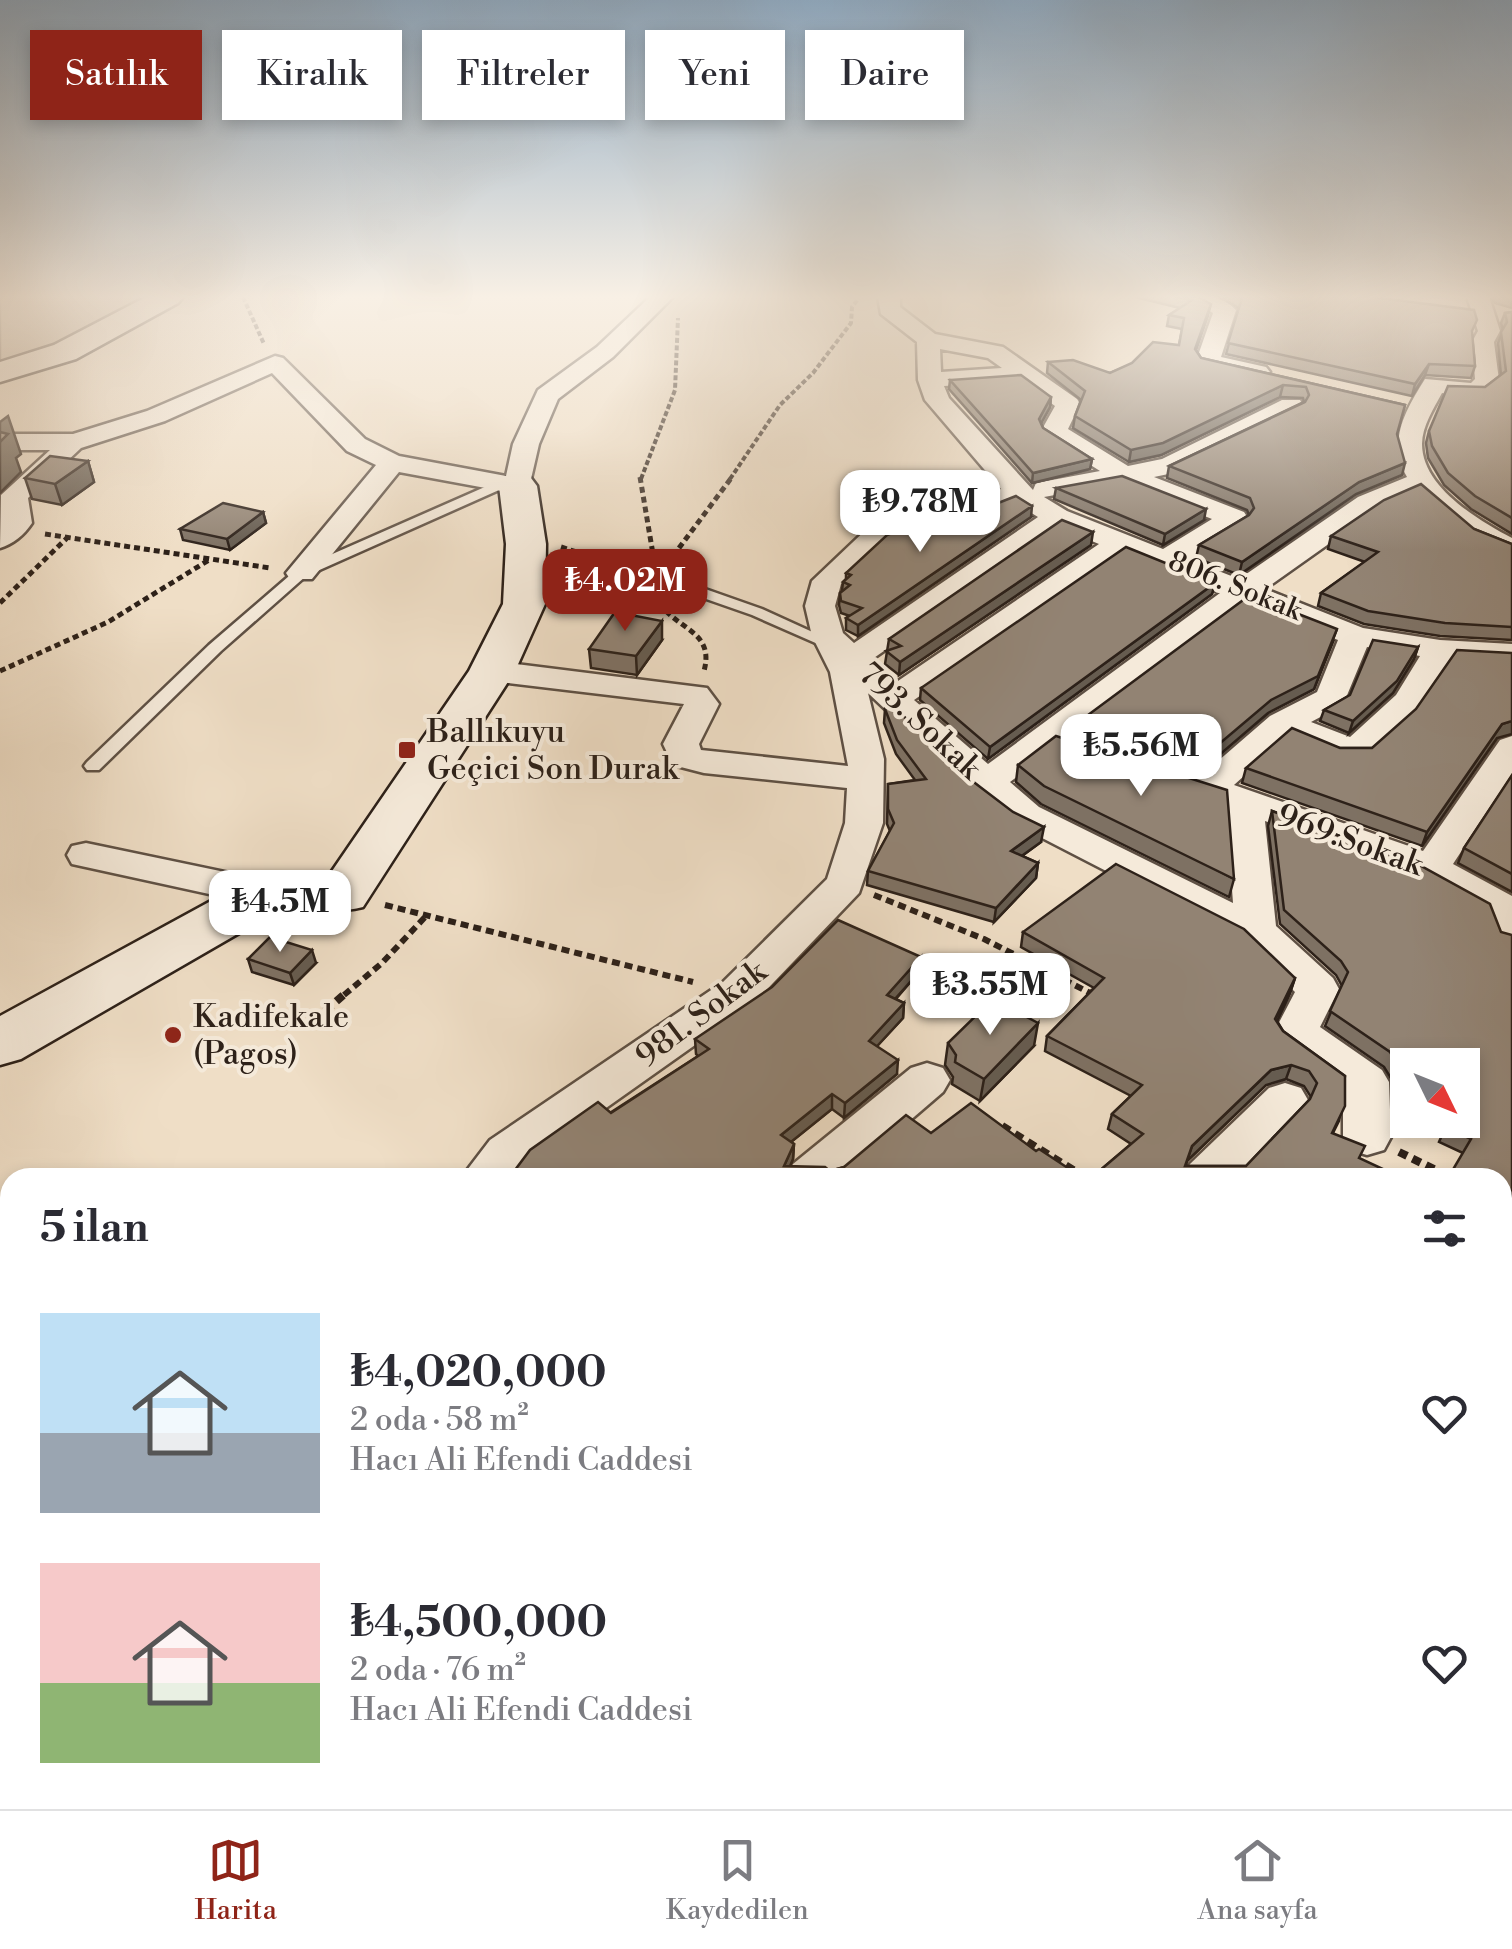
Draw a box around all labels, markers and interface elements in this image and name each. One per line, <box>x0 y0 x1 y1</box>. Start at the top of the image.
chip: Satılık <box>30 30 202 120</box>
chip: Kiralık <box>222 30 402 120</box>
chip: Filtreler <box>422 30 625 120</box>
chip: Yeni <box>645 30 785 120</box>
chip: Daire <box>805 30 964 120</box>
pin: ₺9.78M <box>839 470 1001 555</box>
text: ₺9.78M <box>862 482 978 522</box>
street label: 806. Sokak <box>1163 543 1308 629</box>
pin: ₺4.02M <box>544 549 706 634</box>
text: ₺4.02M <box>564 561 686 601</box>
street label: 793. Sokak <box>850 654 991 790</box>
place label: Ballıkuyu Geçici Son Durak <box>426 712 681 789</box>
pin: ₺5.56M <box>1060 714 1222 799</box>
text: ₺5.56M <box>1083 726 1199 766</box>
marker: Ballıkuyu Geçici Son Durak <box>396 739 418 761</box>
street label: 969.Sokak <box>1272 795 1431 886</box>
pin: ₺4.5M <box>210 870 350 955</box>
text: ₺4.5M <box>231 882 329 922</box>
street label: 981. Sokak <box>628 950 776 1076</box>
pin: ₺3.55M <box>909 953 1071 1038</box>
text: ₺3.55M <box>932 965 1048 1005</box>
place label: Kadifekale (Pagos) <box>193 997 349 1074</box>
marker: Kadifekale (Pagos) <box>162 1024 184 1046</box>
north arrow <box>1390 1048 1480 1138</box>
map controls <box>1390 1048 1480 1138</box>
icon: filters <box>1417 1201 1472 1256</box>
text: 5 ilan <box>40 1202 149 1255</box>
text: ₺4,020,000 <box>350 1347 607 1400</box>
icon: home <box>120 1353 240 1473</box>
icon: heart <box>1417 1386 1472 1441</box>
text: 2 oda · 58 m² <box>350 1400 529 1440</box>
text: Hacı Ali Efendi Caddesi <box>350 1440 693 1480</box>
text: ₺4,500,000 <box>350 1597 607 1650</box>
icon: home <box>120 1603 240 1723</box>
icon: heart <box>1417 1636 1472 1691</box>
text: 2 oda · 76 m² <box>350 1650 526 1690</box>
text: Hacı Ali Efendi Caddesi <box>350 1690 693 1730</box>
tab: Harita <box>194 1833 277 1928</box>
tab: Kaydedilen <box>666 1833 809 1928</box>
tab: Ana sayfa <box>1198 1833 1318 1928</box>

